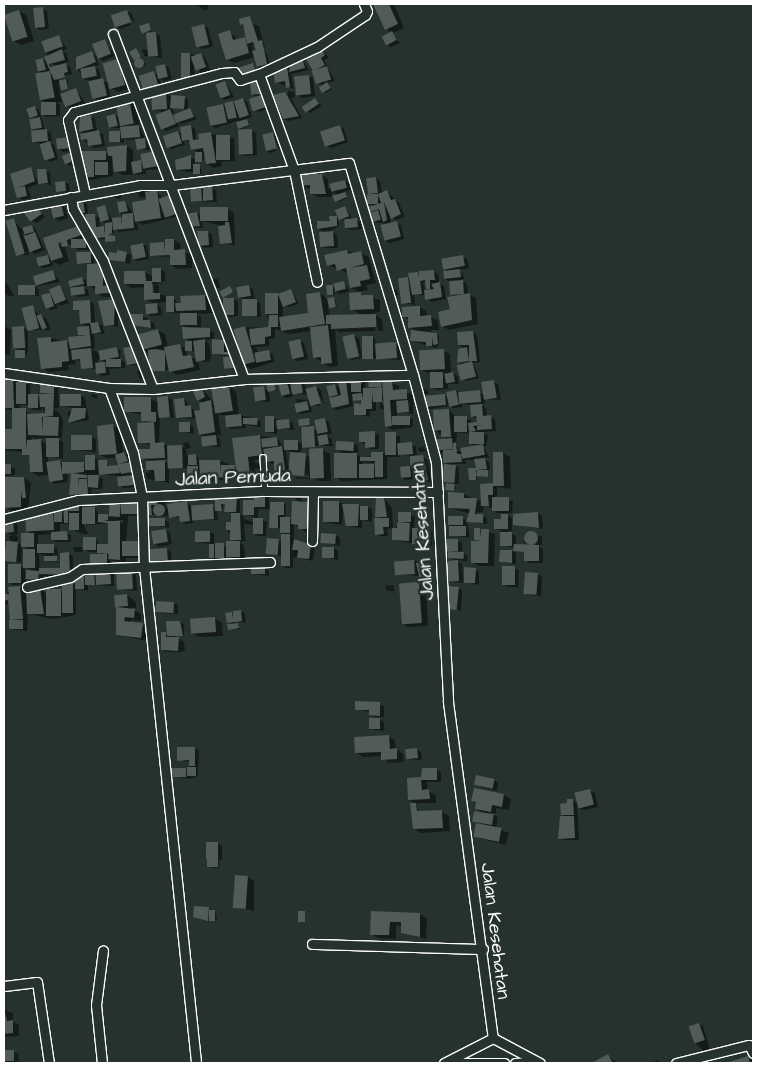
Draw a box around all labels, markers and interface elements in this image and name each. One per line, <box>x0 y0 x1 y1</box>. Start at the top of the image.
street label: Jalan Kesehatan <box>407 463 439 601</box>
street label: Jalan Pemuda <box>175 465 291 491</box>
street label: Jalan Kesehatan <box>475 862 515 1000</box>

